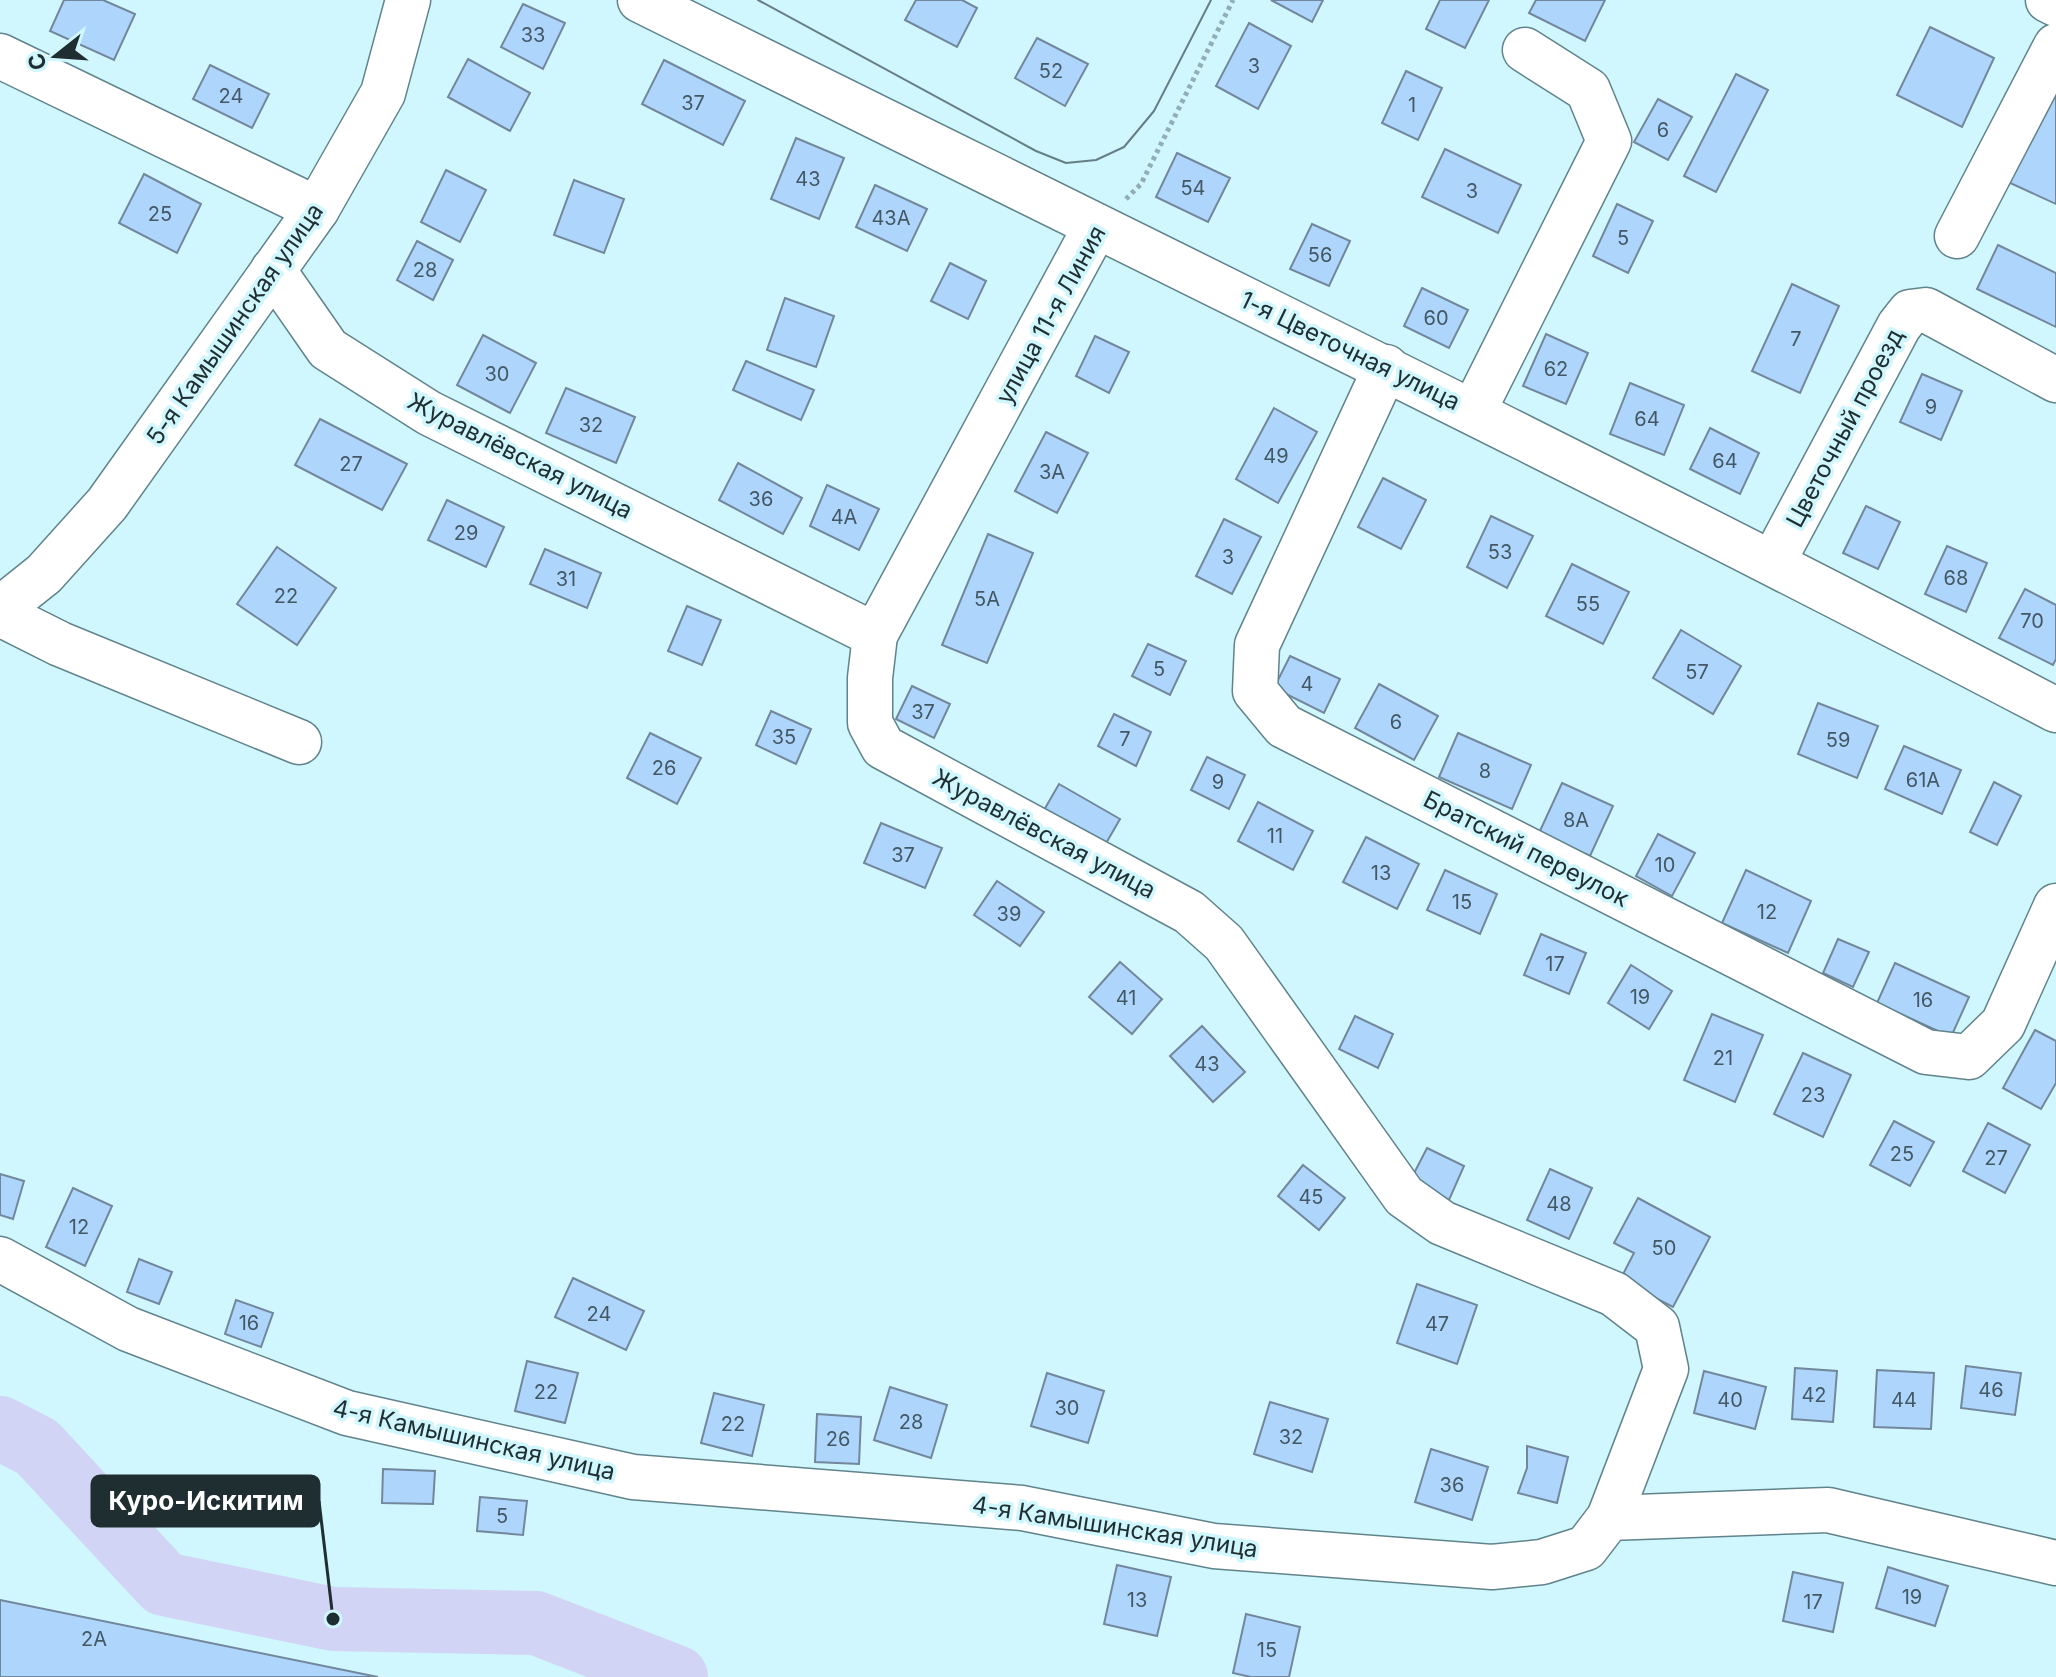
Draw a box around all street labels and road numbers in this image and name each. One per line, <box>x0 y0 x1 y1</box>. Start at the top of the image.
street label: 5-я Камышинская улица <box>140 197 329 450</box>
street label: улица 11-я Линия <box>990 221 1112 409</box>
street label: 1-я Цветочная улица <box>1236 285 1465 416</box>
street label: Цветочный проезд <box>1780 323 1909 532</box>
street label: Журавлёвская улица <box>403 386 637 525</box>
street label: Журавлёвская улица <box>928 762 1161 905</box>
street label: Братский переулок <box>1419 784 1634 913</box>
street label: 4-я Камышинская улица <box>330 1393 618 1486</box>
street label: 4-я Камышинская улица <box>970 1490 1260 1563</box>

